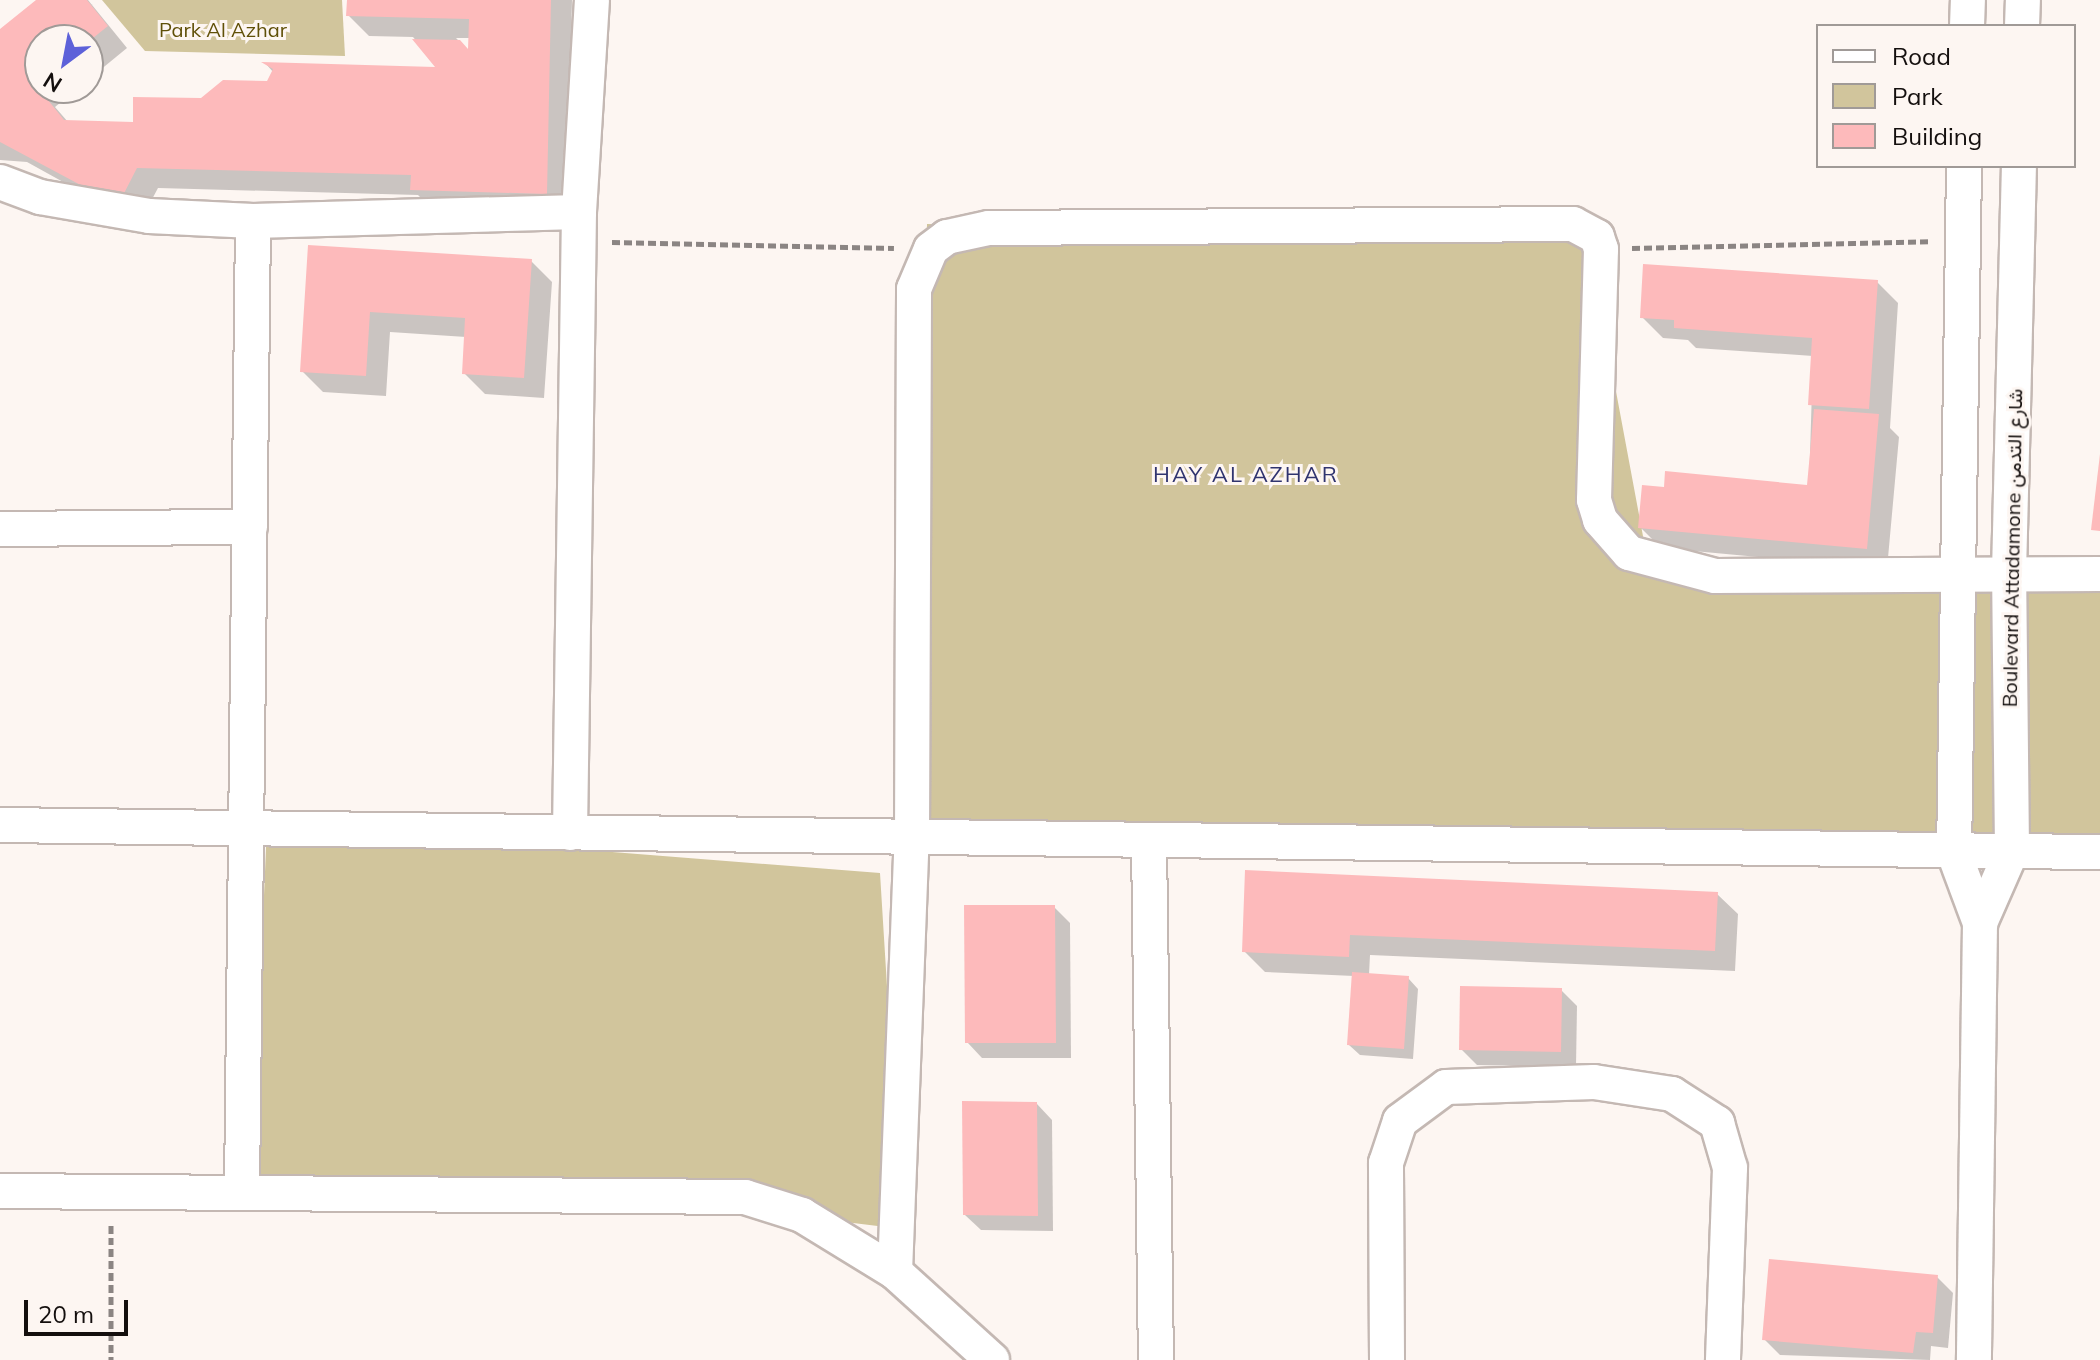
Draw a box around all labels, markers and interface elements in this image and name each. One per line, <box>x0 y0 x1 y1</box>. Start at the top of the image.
park label: Park Al Azhar <box>159 17 287 41</box>
north arrow <box>24 24 104 104</box>
legend <box>1816 24 2076 168</box>
text: Road <box>1892 41 1951 71</box>
text: N <box>38 66 67 99</box>
text: Park <box>1892 81 1943 111</box>
text: Building <box>1892 121 1982 151</box>
street label: Boulevard Attadamone شارع التدمن <box>1997 389 2027 707</box>
district label: HAY AL AZHAR <box>1153 462 1339 488</box>
scale bar <box>28 1284 132 1334</box>
text: 20 m <box>38 1299 94 1329</box>

